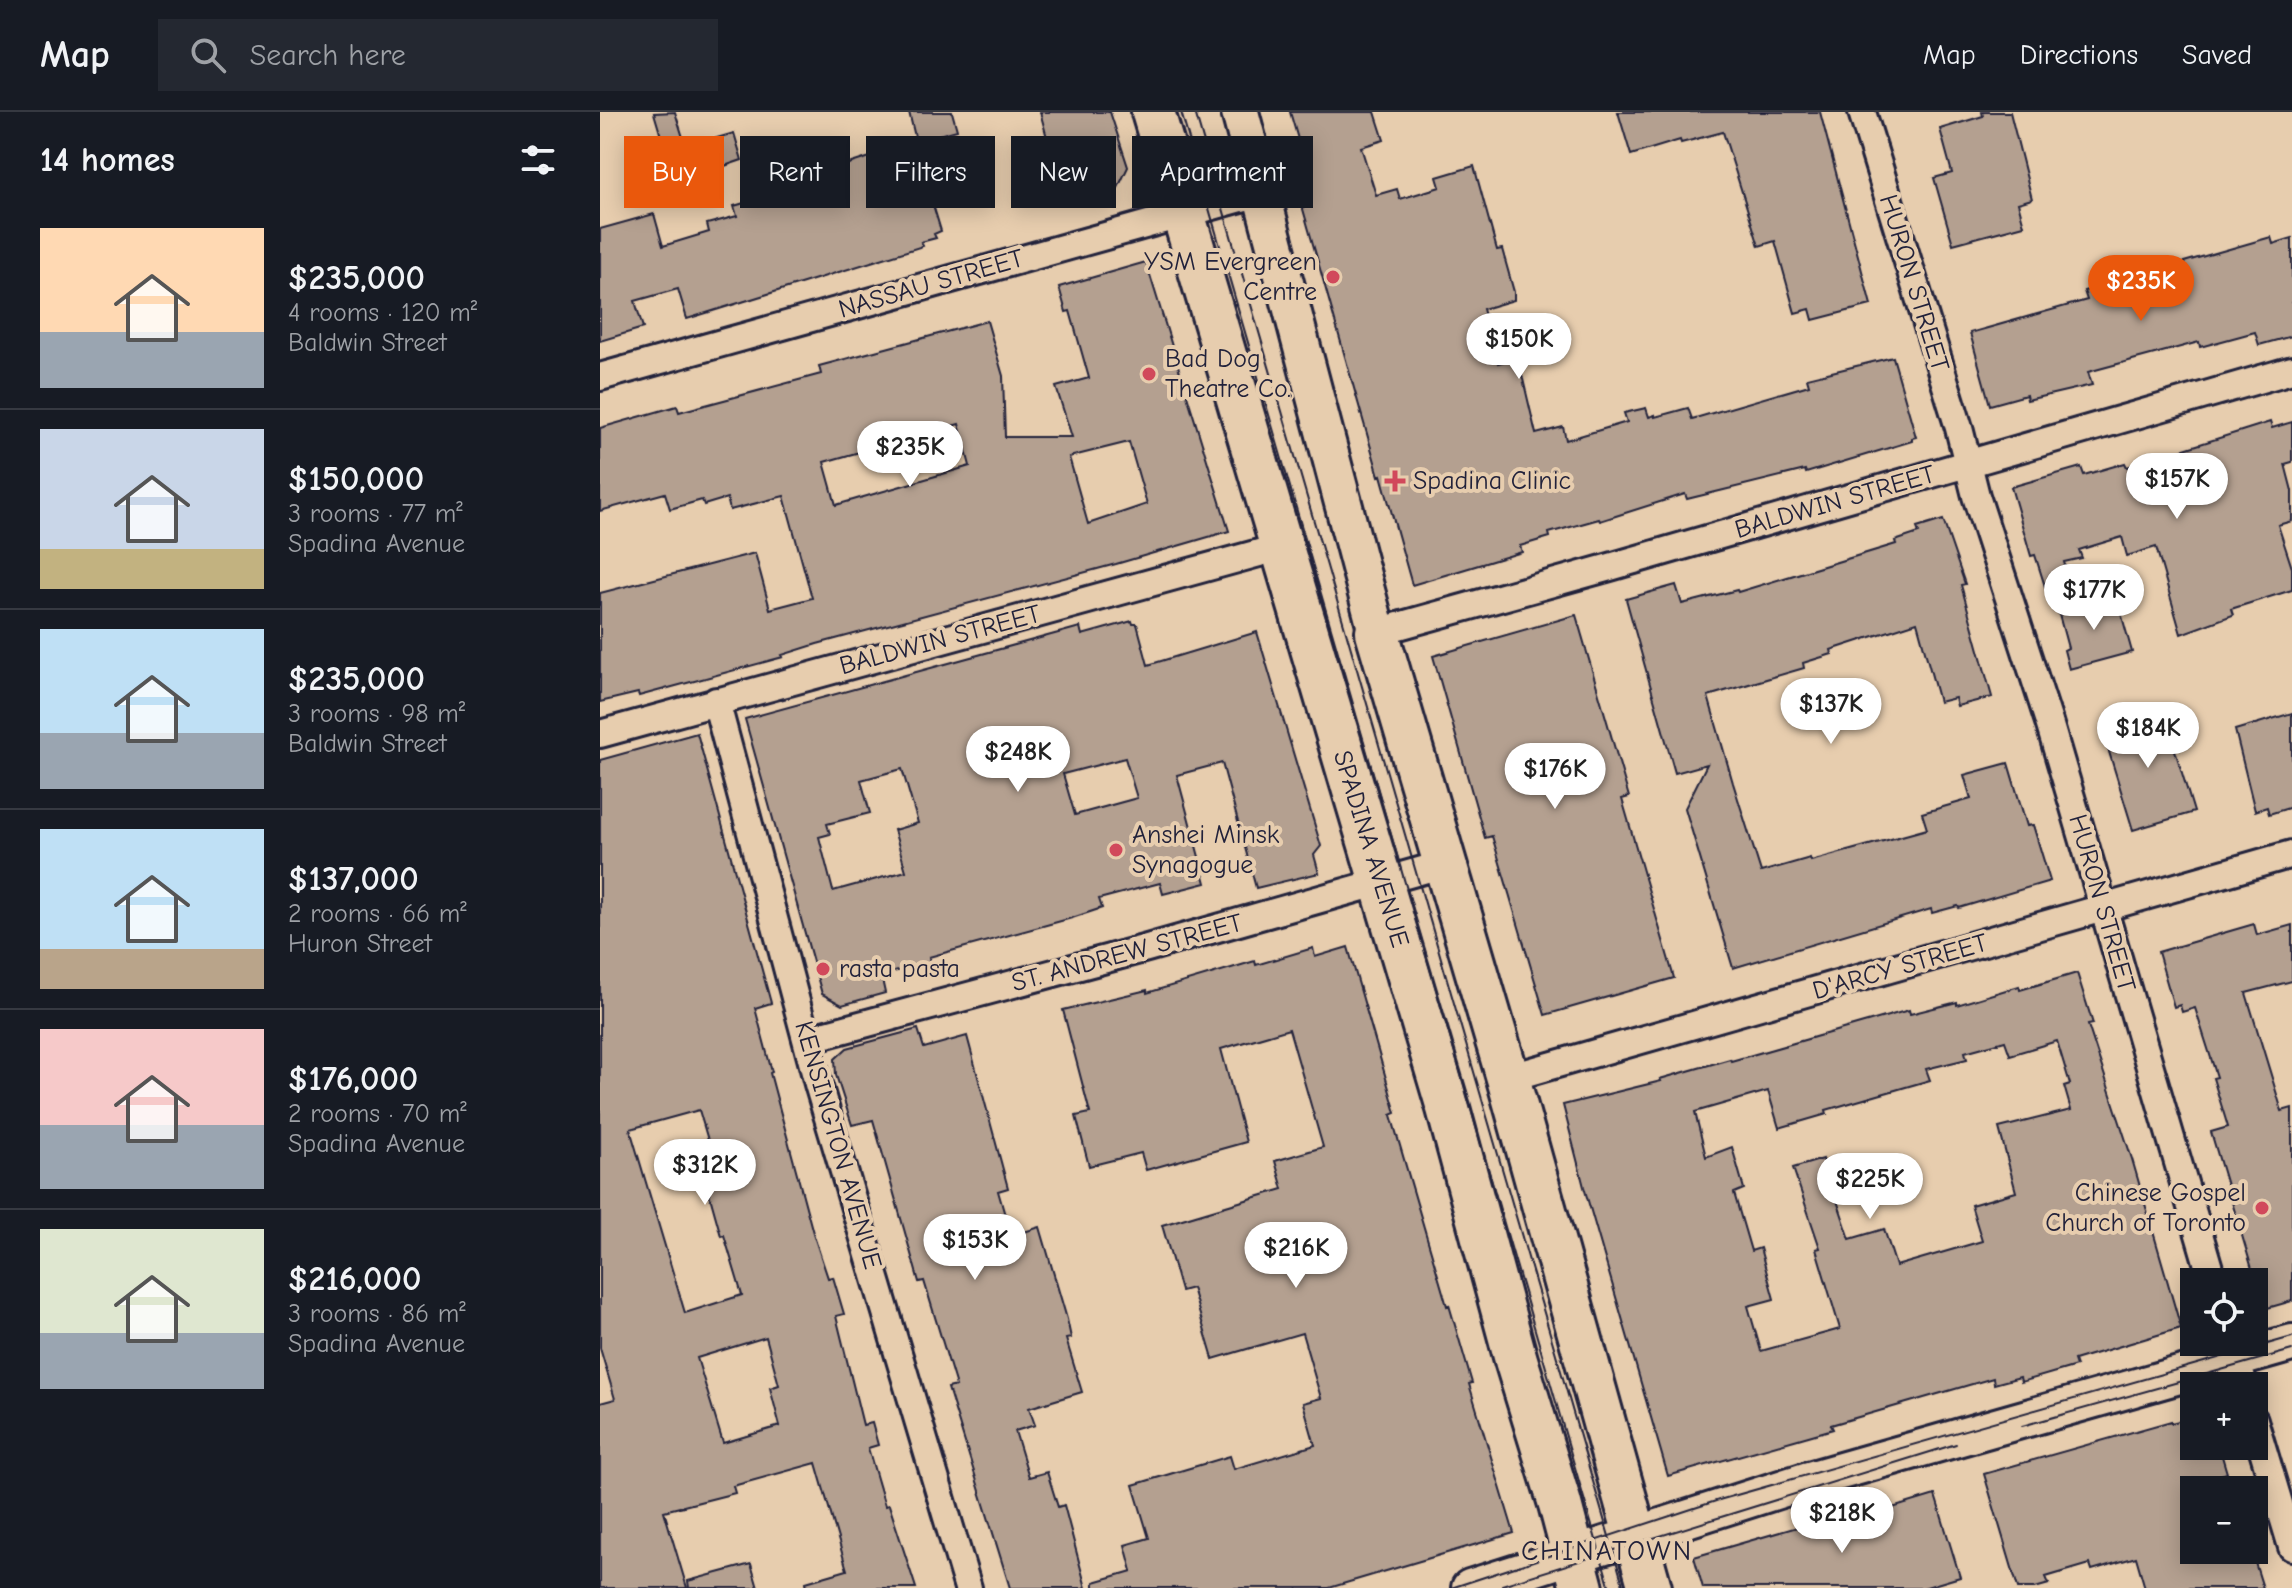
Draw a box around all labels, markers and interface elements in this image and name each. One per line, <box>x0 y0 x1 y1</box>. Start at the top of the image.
search box <box>158 19 718 91</box>
text: Map <box>40 33 110 77</box>
icon: search <box>186 33 230 77</box>
text: Search here <box>250 38 406 73</box>
text: Map <box>1923 39 1976 71</box>
text: Directions <box>2020 39 2138 71</box>
text: Saved <box>2182 39 2252 71</box>
chip: Buy <box>624 136 724 208</box>
chip: Rent <box>740 136 850 208</box>
chip: Filters <box>866 136 995 208</box>
chip: New <box>1011 136 1116 208</box>
chip: Apartment <box>1132 136 1313 208</box>
icon: filters <box>516 138 560 182</box>
text: 14 homes <box>40 140 175 180</box>
street label: HURON STREET <box>1873 191 1955 375</box>
street label: NASSAU STREET <box>835 243 1027 325</box>
place label: YSM Evergreen Centre <box>1144 247 1317 307</box>
pin: $235K <box>2085 255 2197 323</box>
text: $235,000 <box>288 258 425 298</box>
icon: home <box>104 260 200 356</box>
text: $235K <box>2106 266 2176 296</box>
marker: YSM Evergreen Centre <box>1324 268 1342 286</box>
text: 4 rooms · 120 m² <box>288 298 477 328</box>
pin: $150K <box>1463 313 1575 381</box>
text: $150K <box>1484 324 1554 354</box>
text: Baldwin Street <box>288 328 447 358</box>
place label: Bad Dog Theatre Co. <box>1165 344 1291 404</box>
marker: Bad Dog Theatre Co. <box>1140 365 1158 383</box>
pin: $235K <box>854 421 966 489</box>
text: $235K <box>875 432 945 462</box>
pin: $157K <box>2121 453 2233 521</box>
text: $150,000 <box>288 459 424 499</box>
street label: BALDWIN STREET <box>1731 459 1939 545</box>
icon: home <box>104 461 200 557</box>
text: $157K <box>2144 464 2210 494</box>
place label: Spadina Clinic <box>1413 466 1571 496</box>
marker: Spadina Clinic <box>1384 470 1406 492</box>
text: 3 rooms · 77 m² <box>288 499 463 529</box>
text: Spadina Avenue <box>288 529 465 559</box>
pin: $177K <box>2038 564 2150 632</box>
text: $177K <box>2062 575 2126 605</box>
street label: BALDWIN STREET <box>836 599 1044 681</box>
text: $235,000 <box>288 659 425 699</box>
icon: home <box>104 661 200 757</box>
pin: $137K <box>1775 678 1887 746</box>
text: $137K <box>1798 689 1864 719</box>
text: 3 rooms · 98 m² <box>288 699 465 729</box>
pin: $184K <box>2092 702 2204 770</box>
text: $184K <box>2115 713 2181 743</box>
pin: $248K <box>962 726 1074 794</box>
text: Baldwin Street <box>288 729 447 759</box>
text: $248K <box>984 737 1052 767</box>
pin: $176K <box>1499 743 1611 811</box>
street label: SPADINA AVENUE <box>1327 747 1415 951</box>
text: $176K <box>1523 754 1587 784</box>
street label: HURON STREET <box>2062 811 2142 996</box>
place label: Anshei Minsk Synagogue <box>1132 820 1280 880</box>
marker: Anshei Minsk Synagogue <box>1107 841 1125 859</box>
text: $137,000 <box>288 859 419 899</box>
icon: home <box>104 861 200 957</box>
text: 2 rooms · 66 m² <box>288 899 467 929</box>
street label: ST. ANDREW STREET <box>1008 908 1246 998</box>
street label: D'ARCY STREET <box>1809 928 1991 1006</box>
text: Huron Street <box>288 929 432 959</box>
place label: rasta pasta <box>839 954 960 984</box>
marker: rasta pasta <box>814 960 832 978</box>
street label: KENSINGTON AVENUE <box>788 1018 888 1272</box>
text: $176,000 <box>288 1059 418 1099</box>
icon: home <box>104 1061 200 1157</box>
text: 2 rooms · 70 m² <box>288 1099 467 1129</box>
text: Spadina Avenue <box>288 1129 465 1159</box>
pin: $312K <box>649 1139 761 1207</box>
text: $312K <box>672 1150 738 1180</box>
pin: $225K <box>1814 1153 1926 1221</box>
text: $225K <box>1835 1164 1905 1194</box>
place label: Chinese Gospel Church of Toronto <box>2045 1178 2246 1238</box>
marker: Chinese Gospel Church of Toronto <box>2253 1199 2271 1217</box>
pin: $153K <box>919 1214 1031 1282</box>
pin: $216K <box>1240 1222 1352 1290</box>
text: $153K <box>941 1225 1009 1255</box>
text: $216K <box>1262 1233 1330 1263</box>
text: $216,000 <box>288 1259 421 1299</box>
icon: home <box>104 1261 200 1357</box>
map controls <box>2180 1268 2268 1564</box>
button: locate <box>2180 1268 2268 1356</box>
text: 3 rooms · 86 m² <box>288 1299 466 1329</box>
text: Spadina Avenue <box>288 1329 465 1359</box>
button: + <box>2180 1372 2268 1460</box>
button: − <box>2180 1476 2268 1564</box>
pin: $218K <box>1786 1487 1898 1555</box>
text: $218K <box>1809 1498 1875 1528</box>
district label: CHINATOWN <box>1521 1535 1693 1567</box>

